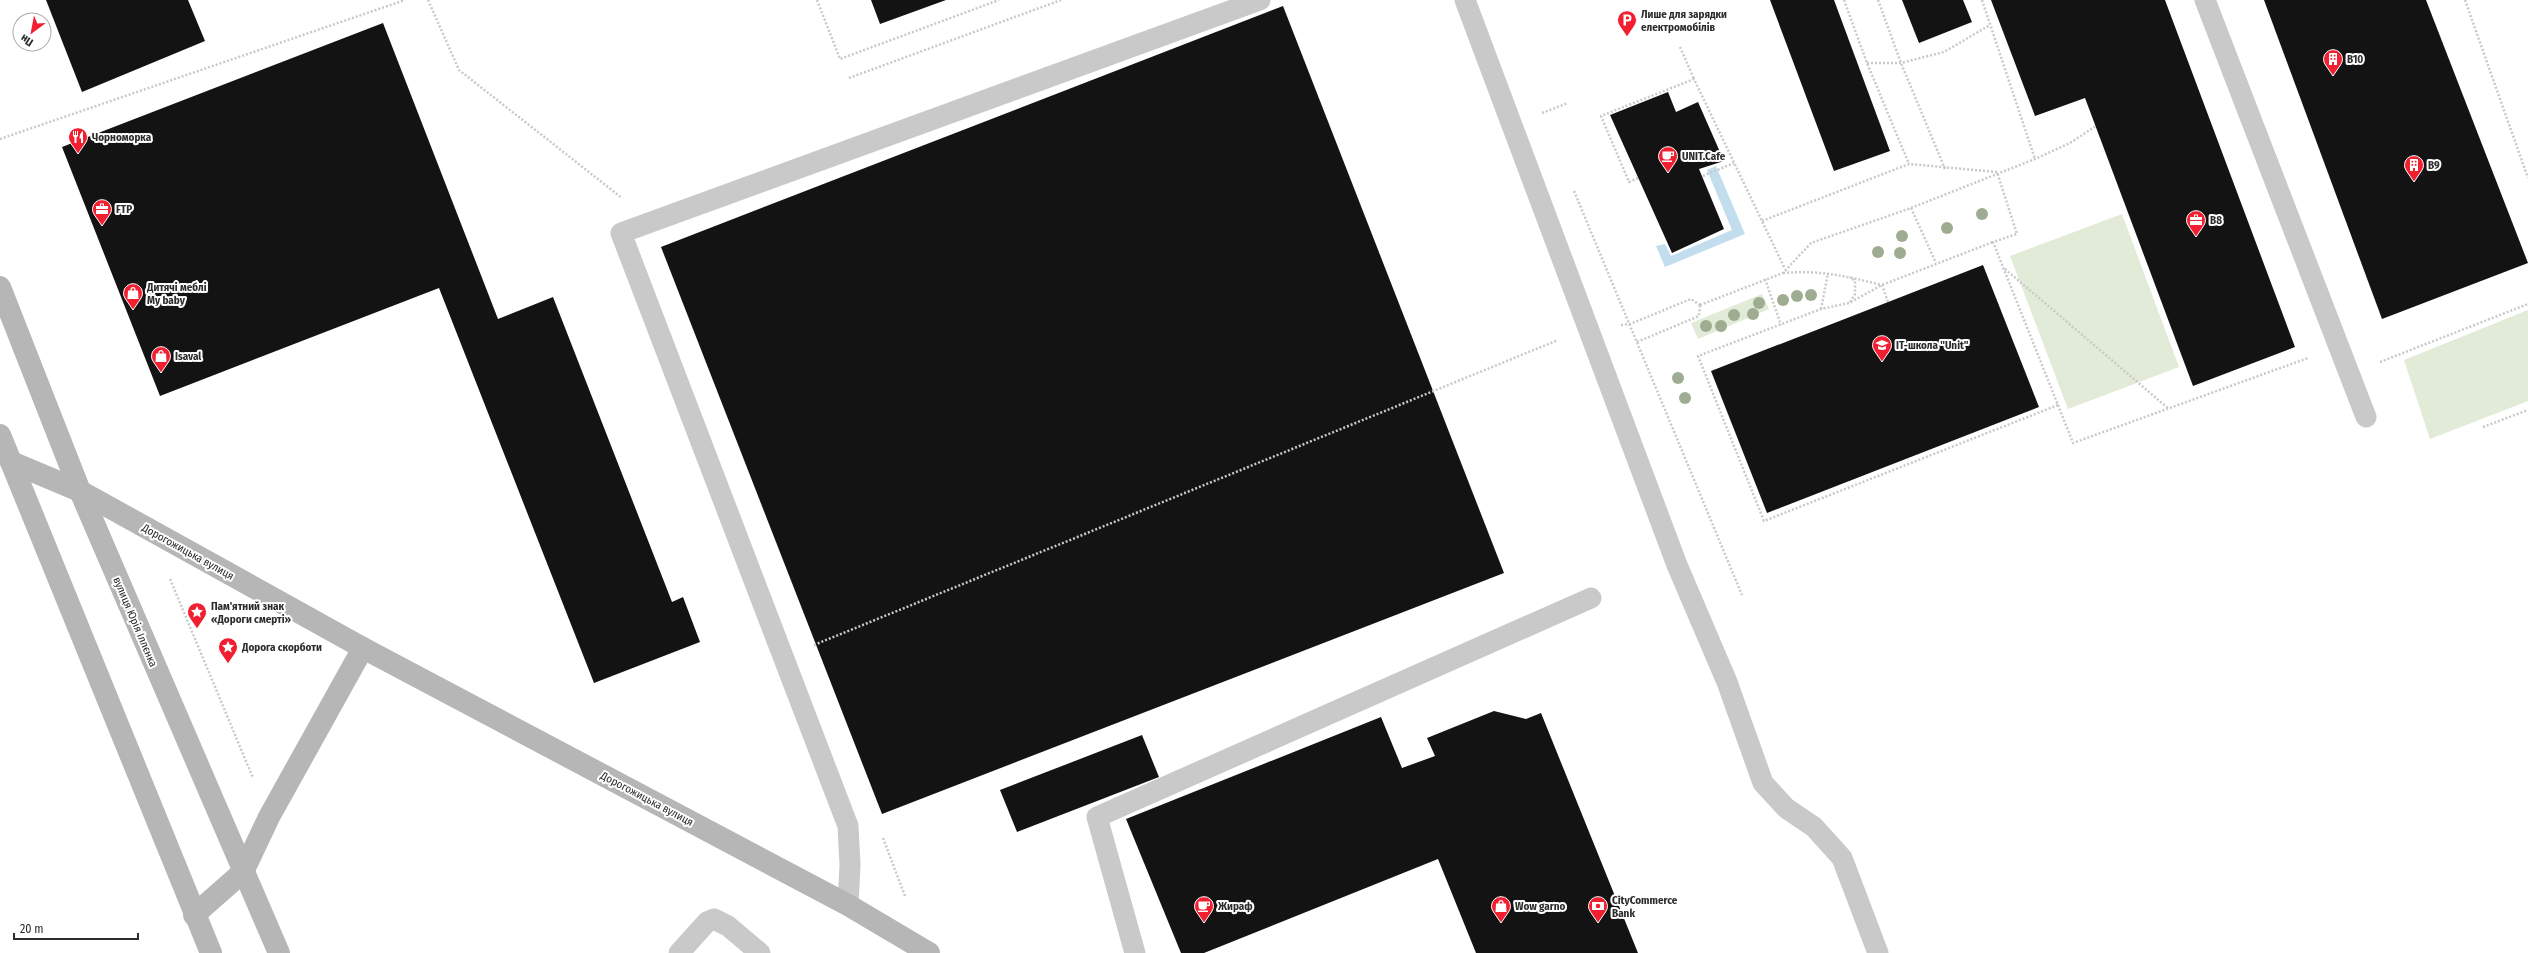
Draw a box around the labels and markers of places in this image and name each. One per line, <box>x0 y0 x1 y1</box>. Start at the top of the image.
place label: Лише для зарядки електромобілів <box>1641 8 1727 34</box>
parking icon: Лише для зарядки електромобілів <box>1616 9 1638 37</box>
building icon: B10 <box>2322 48 2344 76</box>
place label: B10 <box>2347 53 2363 66</box>
restaurant icon: Чорноморка <box>67 126 89 154</box>
place label: Чорноморка <box>92 131 152 144</box>
cafe icon: UNIT.Cafe <box>1657 145 1679 173</box>
place label: UNIT.Cafe <box>1682 150 1726 163</box>
building icon: B9 <box>2403 154 2425 182</box>
place label: B9 <box>2428 159 2440 172</box>
office icon: FTP <box>91 198 113 226</box>
place label: FTP <box>116 203 132 216</box>
office icon: B8 <box>2185 209 2207 237</box>
place label: B8 <box>2210 214 2222 227</box>
place label: Дитячі меблі My baby <box>146 281 207 307</box>
shop icon: Дитячі меблі My baby <box>122 282 144 310</box>
school or university icon: IT-школа "Unit" <box>1871 334 1893 362</box>
place label: IT-школа "Unit" <box>1896 339 1969 352</box>
shop icon: Isaval <box>150 345 172 373</box>
place label: Isaval <box>175 350 202 363</box>
place label: Пам'ятний знак «Дороги смерті» <box>211 600 292 626</box>
place icon: Пам'ятний знак «Дороги смерті» <box>186 601 208 629</box>
place icon: Дорога скорботи <box>217 636 239 664</box>
place label: Дорога скорботи <box>241 641 322 654</box>
place label: CityCommerce Bank <box>1612 894 1678 920</box>
cafe icon: Жираф <box>1193 895 1215 923</box>
shop icon: Wow garno <box>1490 895 1512 923</box>
bank icon: CityCommerce Bank <box>1587 895 1609 923</box>
place label: Жираф <box>1217 900 1253 913</box>
place label: Wow garno <box>1515 900 1566 913</box>

